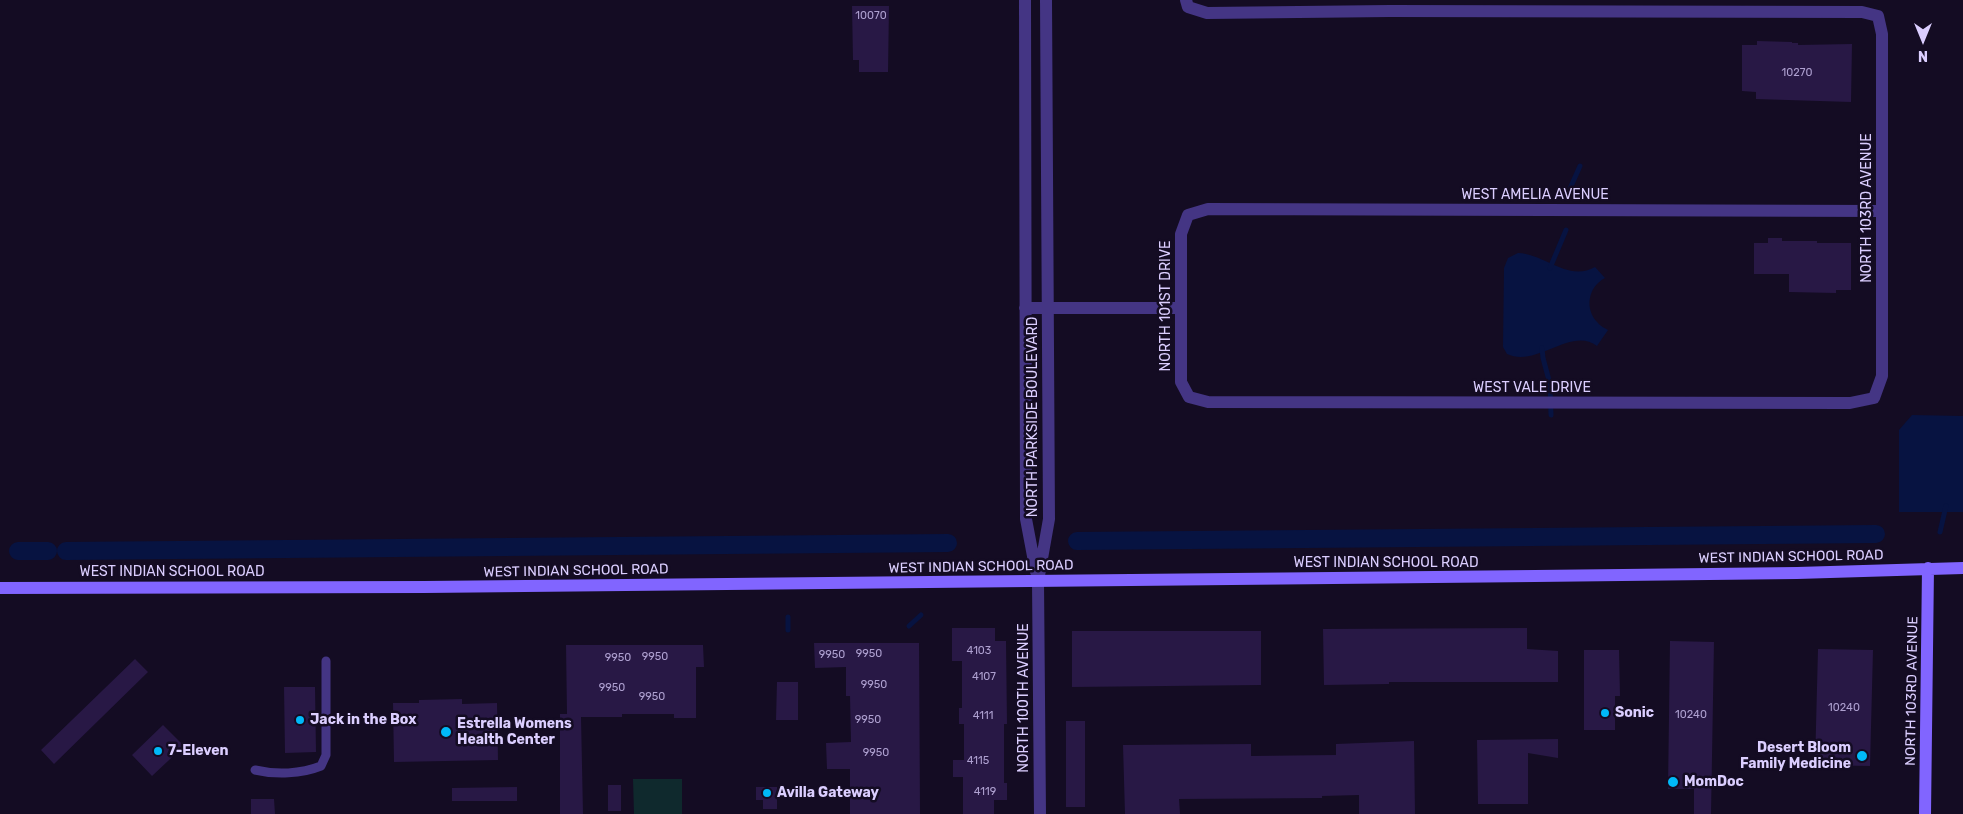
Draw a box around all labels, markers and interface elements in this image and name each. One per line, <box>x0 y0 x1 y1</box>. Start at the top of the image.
house number: 10070 <box>855 9 887 23</box>
north arrow <box>1898 15 1948 65</box>
text: N <box>1918 47 1928 64</box>
house number: 10270 <box>1782 66 1812 80</box>
street label: NORTH 103RD AVENUE <box>1859 133 1875 283</box>
street label: WEST AMELIA AVENUE <box>1461 187 1609 203</box>
street label: NORTH 101ST DRIVE <box>1158 240 1174 372</box>
street label: NORTH PARKSIDE BOULEVARD <box>1025 317 1041 517</box>
street label: WEST VALE DRIVE <box>1473 380 1591 396</box>
street label: WEST INDIAN SCHOOL ROAD <box>1698 547 1884 567</box>
street label: WEST INDIAN SCHOOL ROAD <box>1293 555 1479 571</box>
street label: WEST INDIAN SCHOOL ROAD <box>888 557 1074 577</box>
street label: WEST INDIAN SCHOOL ROAD <box>483 561 669 581</box>
street label: WEST INDIAN SCHOOL ROAD <box>79 564 265 580</box>
street label: NORTH 103RD AVENUE <box>1902 616 1922 766</box>
street label: NORTH 100TH AVENUE <box>1016 623 1032 773</box>
house number: 4103 <box>967 644 991 658</box>
house number: 9950 <box>856 647 882 661</box>
house number: 9950 <box>819 648 845 662</box>
house number: 9950 <box>642 650 668 664</box>
house number: 9950 <box>605 651 631 665</box>
house number: 4107 <box>972 670 996 684</box>
house number: 9950 <box>861 678 887 692</box>
house number: 9950 <box>599 681 625 695</box>
house number: 9950 <box>639 690 665 704</box>
house number: 10240 <box>1828 701 1860 715</box>
place label: Sonic <box>1615 705 1654 721</box>
marker: Sonic <box>1599 707 1611 719</box>
house number: 10240 <box>1675 708 1707 722</box>
house number: 4111 <box>973 709 993 723</box>
place label: Jack in the Box <box>310 712 416 728</box>
house number: 9950 <box>855 713 881 727</box>
marker: Jack in the Box <box>294 714 306 726</box>
place label: Estrella Womens Health Center <box>457 716 572 749</box>
marker: Estrella Womens Health Center <box>439 725 453 739</box>
place label: Desert Bloom Family Medicine <box>1740 740 1851 772</box>
place label: 7-Eleven <box>168 743 229 759</box>
marker: 7-Eleven <box>152 745 164 757</box>
house number: 9950 <box>863 746 889 760</box>
marker: Desert Bloom Family Medicine <box>1855 749 1869 763</box>
house number: 4115 <box>967 754 989 768</box>
place label: MomDoc <box>1684 774 1744 790</box>
marker: MomDoc <box>1666 775 1680 789</box>
place label: Avilla Gateway <box>777 785 879 801</box>
house number: 4119 <box>974 785 996 799</box>
marker: Avilla Gateway <box>761 787 773 799</box>

